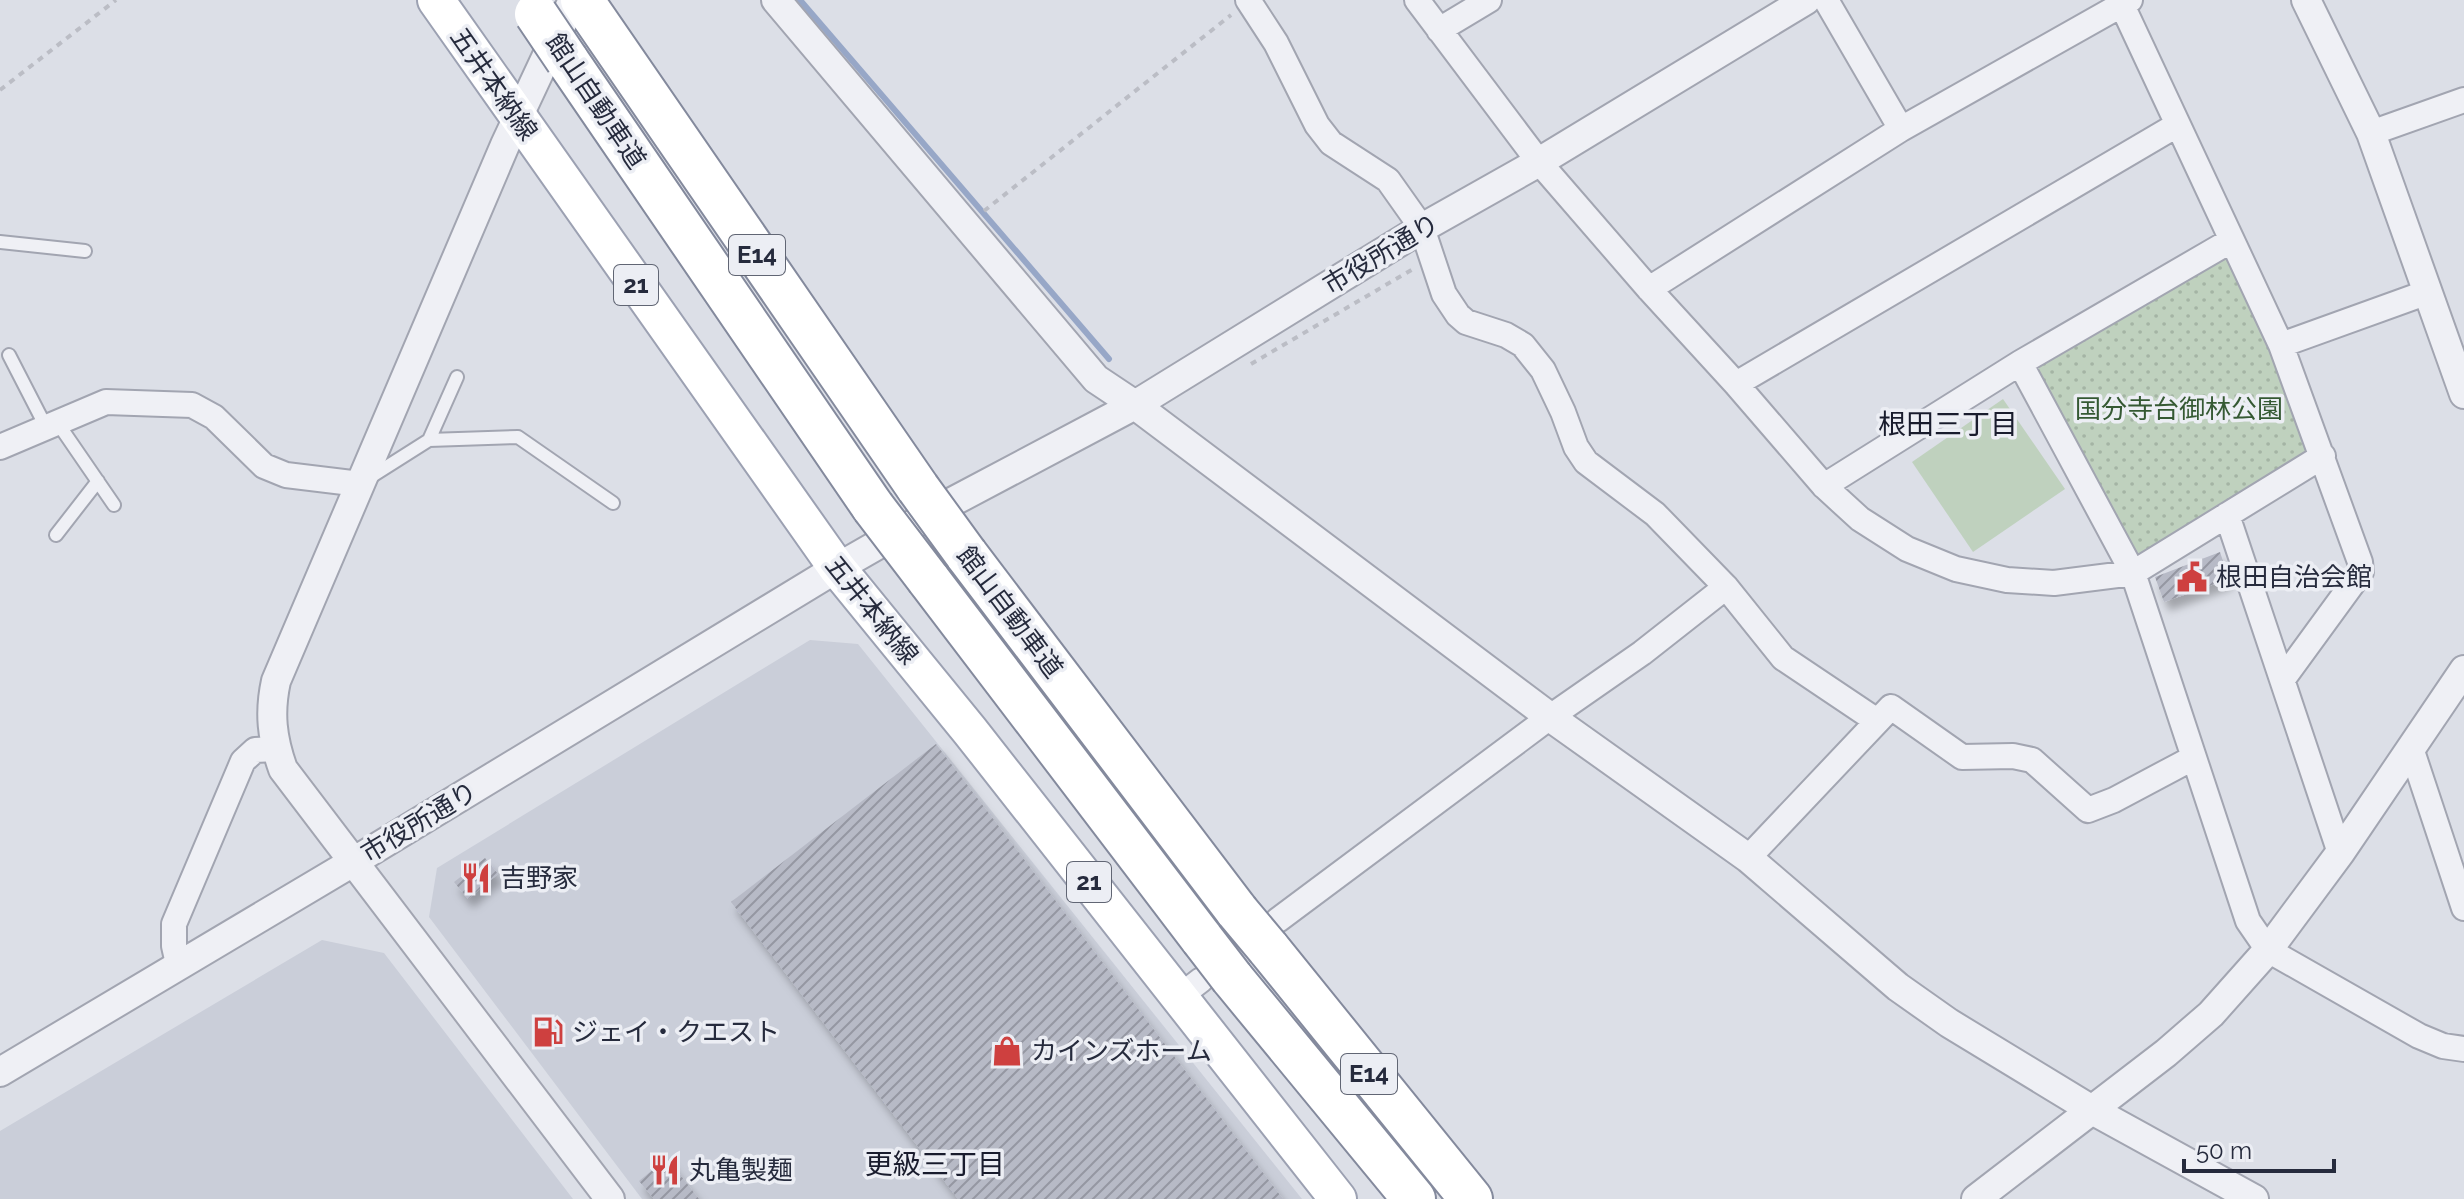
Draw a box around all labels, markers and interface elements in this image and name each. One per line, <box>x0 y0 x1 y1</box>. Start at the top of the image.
street label: 五井本納線 <box>444 22 544 146</box>
street label: 館山自動車道 <box>540 28 652 174</box>
street label: 市役所通り <box>1318 208 1444 300</box>
road number: E14 <box>729 235 785 275</box>
road number: 21 <box>614 265 658 305</box>
park label: 国分寺台御林公園 <box>2075 394 2283 424</box>
district label: 根田三丁目 <box>1878 408 2018 441</box>
street label: 館山自動車道 <box>951 541 1069 683</box>
street label: 五井本納線 <box>819 550 925 670</box>
public building icon: 根田自治会館 <box>2175 560 2209 594</box>
place label: 根田自治会館 <box>2216 562 2372 592</box>
street label: 市役所通り <box>356 776 482 868</box>
restaurant icon: 吉野家 <box>459 861 493 895</box>
road number: 21 <box>1067 862 1111 902</box>
place label: 吉野家 <box>500 863 578 893</box>
fuel station icon: ジェイ・クエスト <box>531 1015 565 1049</box>
place label: ジェイ・クエスト <box>572 1017 780 1047</box>
shop icon: カインズホーム <box>990 1034 1024 1068</box>
place label: カインズホーム <box>1031 1036 1212 1066</box>
road number: E14 <box>1341 1054 1397 1094</box>
scale bar <box>2184 1123 2334 1173</box>
text: 50 m <box>2196 1136 2252 1165</box>
district label: 更級三丁目 <box>865 1148 1005 1181</box>
restaurant icon: 丸亀製麺 <box>648 1153 682 1187</box>
place label: 丸亀製麺 <box>689 1155 793 1185</box>

